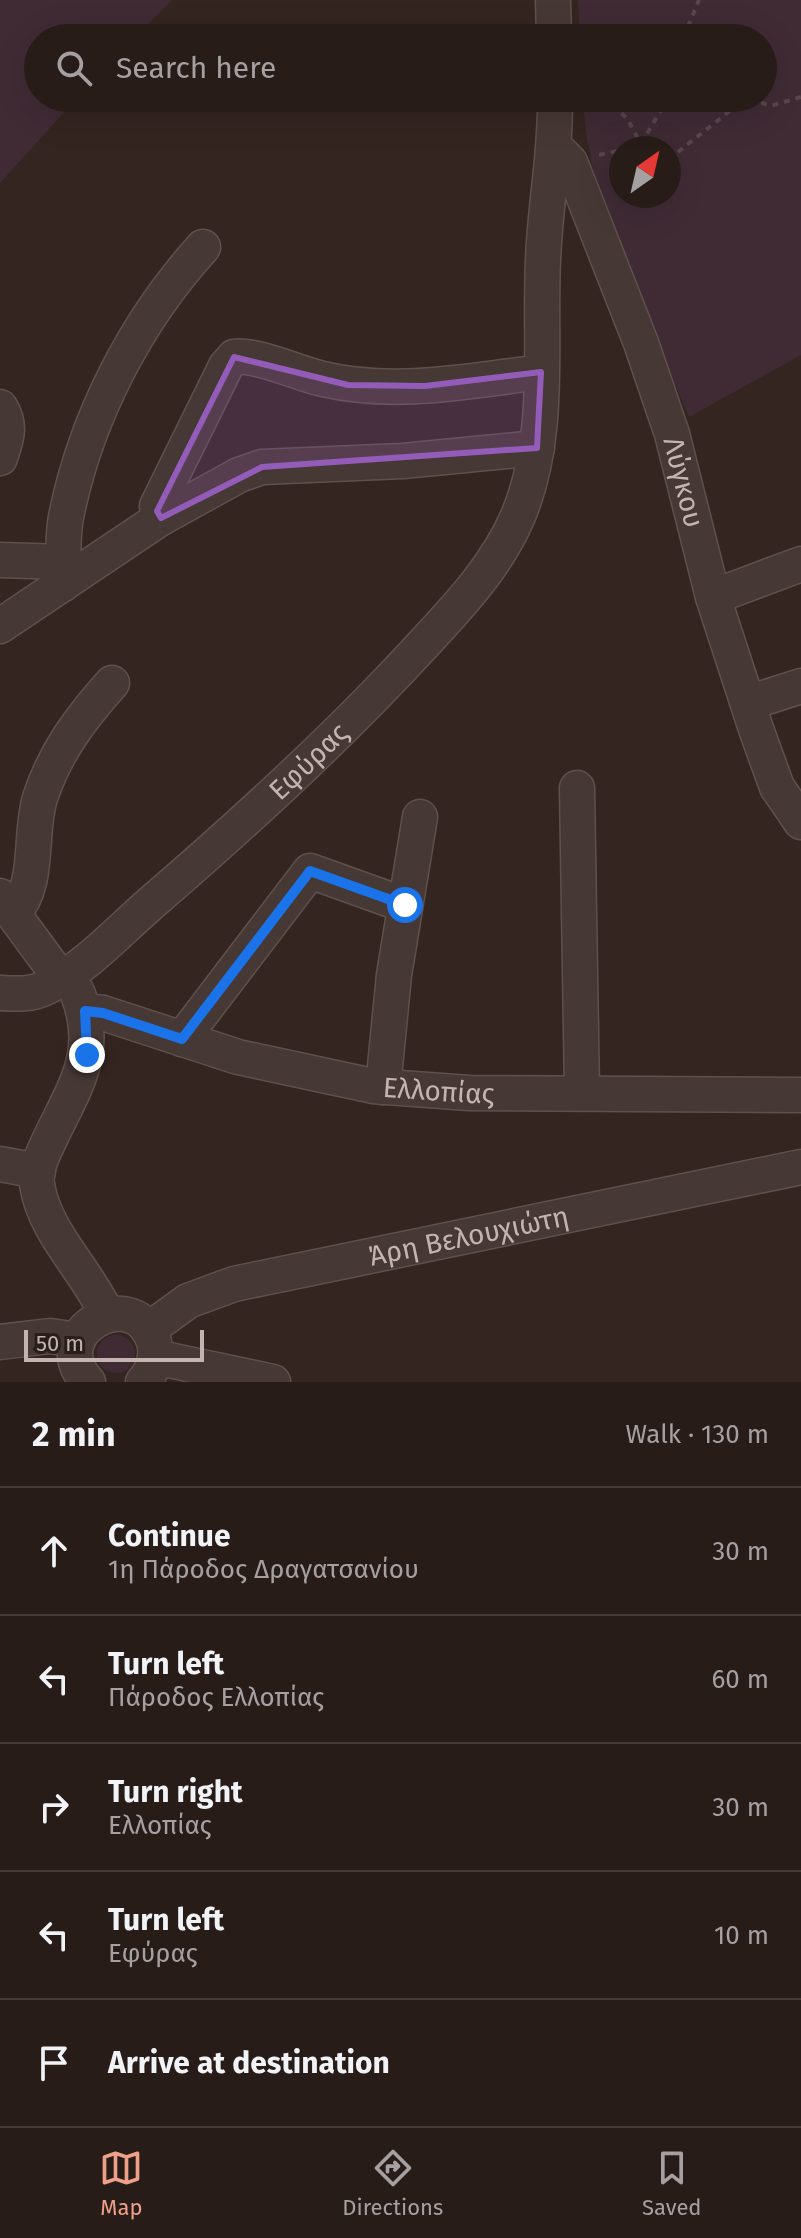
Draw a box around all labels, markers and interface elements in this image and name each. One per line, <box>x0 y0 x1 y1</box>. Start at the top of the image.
search box <box>24 24 777 112</box>
icon: search <box>52 46 96 90</box>
text: Search here <box>116 50 276 86</box>
north arrow <box>609 136 681 208</box>
street label: Λύγκου <box>656 433 711 531</box>
street label: Εφύρας <box>262 716 355 807</box>
route start <box>387 887 423 923</box>
route end <box>69 1037 105 1073</box>
street label: Ελλοπίας <box>382 1071 495 1110</box>
street label: Άρη Βελουχιώτη <box>366 1199 572 1273</box>
scale bar <box>24 1326 204 1362</box>
text: 50 m <box>36 1330 84 1357</box>
text: 2 min <box>32 1414 116 1455</box>
text: Walk · 130 m <box>626 1419 769 1450</box>
text: Continue <box>108 1518 231 1554</box>
icon: ahead <box>32 1529 76 1573</box>
text: 30 m <box>712 1536 769 1567</box>
text: 1η Πάροδος Δραγατσανίου <box>108 1554 419 1585</box>
text: Turn left <box>108 1646 224 1682</box>
icon: left <box>32 1657 76 1701</box>
text: 60 m <box>711 1664 769 1695</box>
text: Πάροδος Ελλοπίας <box>108 1682 324 1713</box>
text: Turn right <box>108 1774 243 1810</box>
icon: right <box>32 1785 76 1829</box>
text: 30 m <box>712 1792 769 1823</box>
text: Ελλοπίας <box>108 1810 212 1841</box>
text: Turn left <box>108 1902 224 1938</box>
icon: left <box>32 1913 76 1957</box>
text: 10 m <box>714 1920 769 1951</box>
text: Εφύρας <box>108 1938 198 1969</box>
icon: arrive <box>32 2041 76 2085</box>
text: Arrive at destination <box>108 2045 390 2081</box>
tab: Map <box>99 2146 143 2221</box>
tab: Directions <box>342 2146 443 2221</box>
tab: Saved <box>642 2146 702 2221</box>

